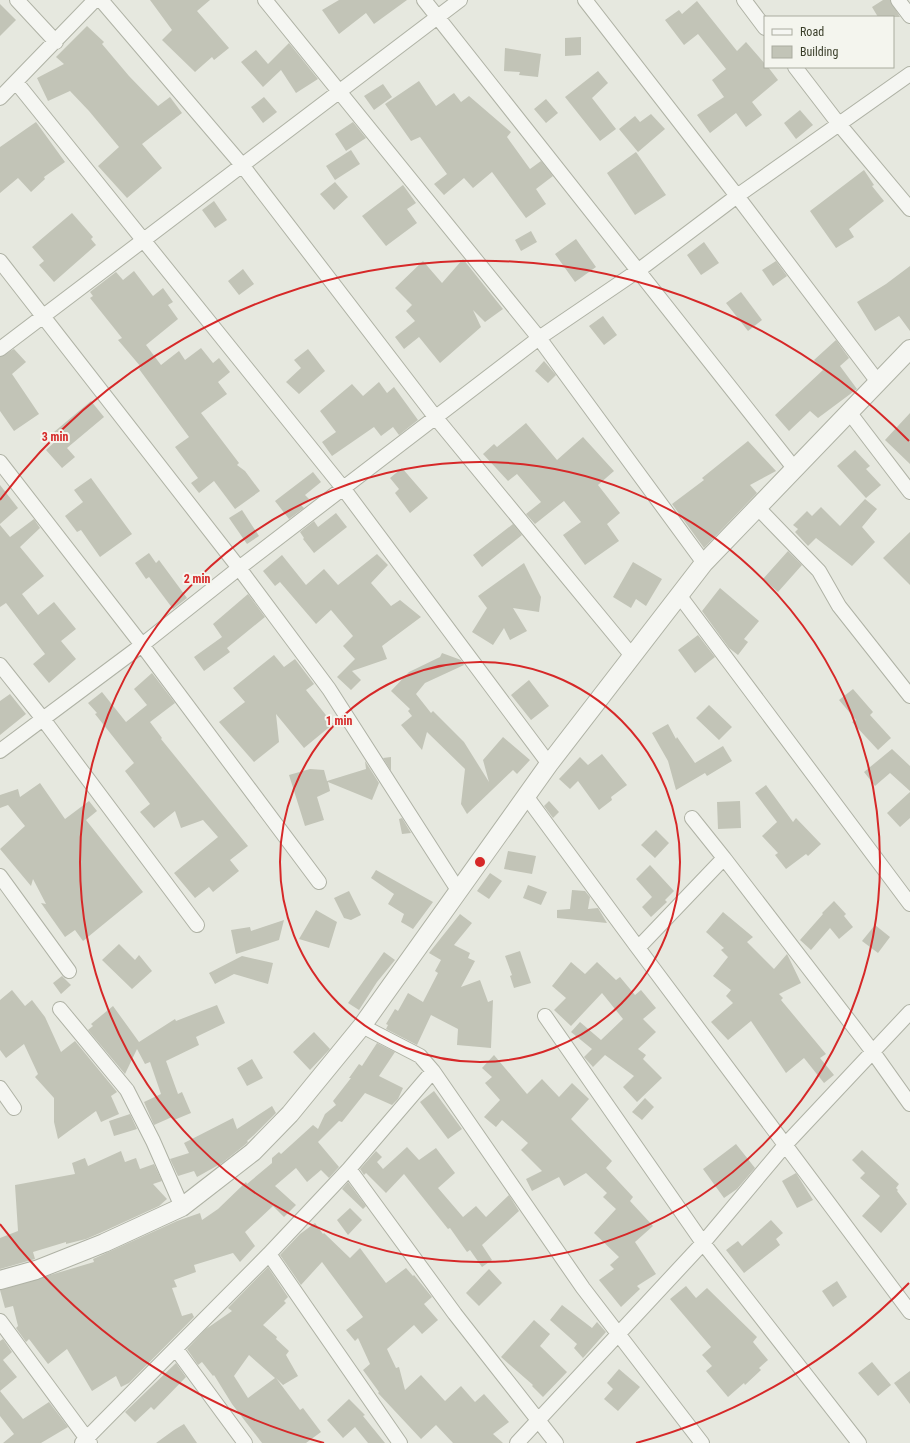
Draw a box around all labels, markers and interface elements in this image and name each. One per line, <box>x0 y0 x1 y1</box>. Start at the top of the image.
legend <box>764 16 894 68</box>
text: Road <box>800 25 824 39</box>
text: Building <box>800 45 838 59</box>
text: 3 min <box>42 430 68 444</box>
text: 2 min <box>184 572 210 586</box>
text: 1 min <box>326 714 352 728</box>
centre of rings <box>473 855 487 869</box>

